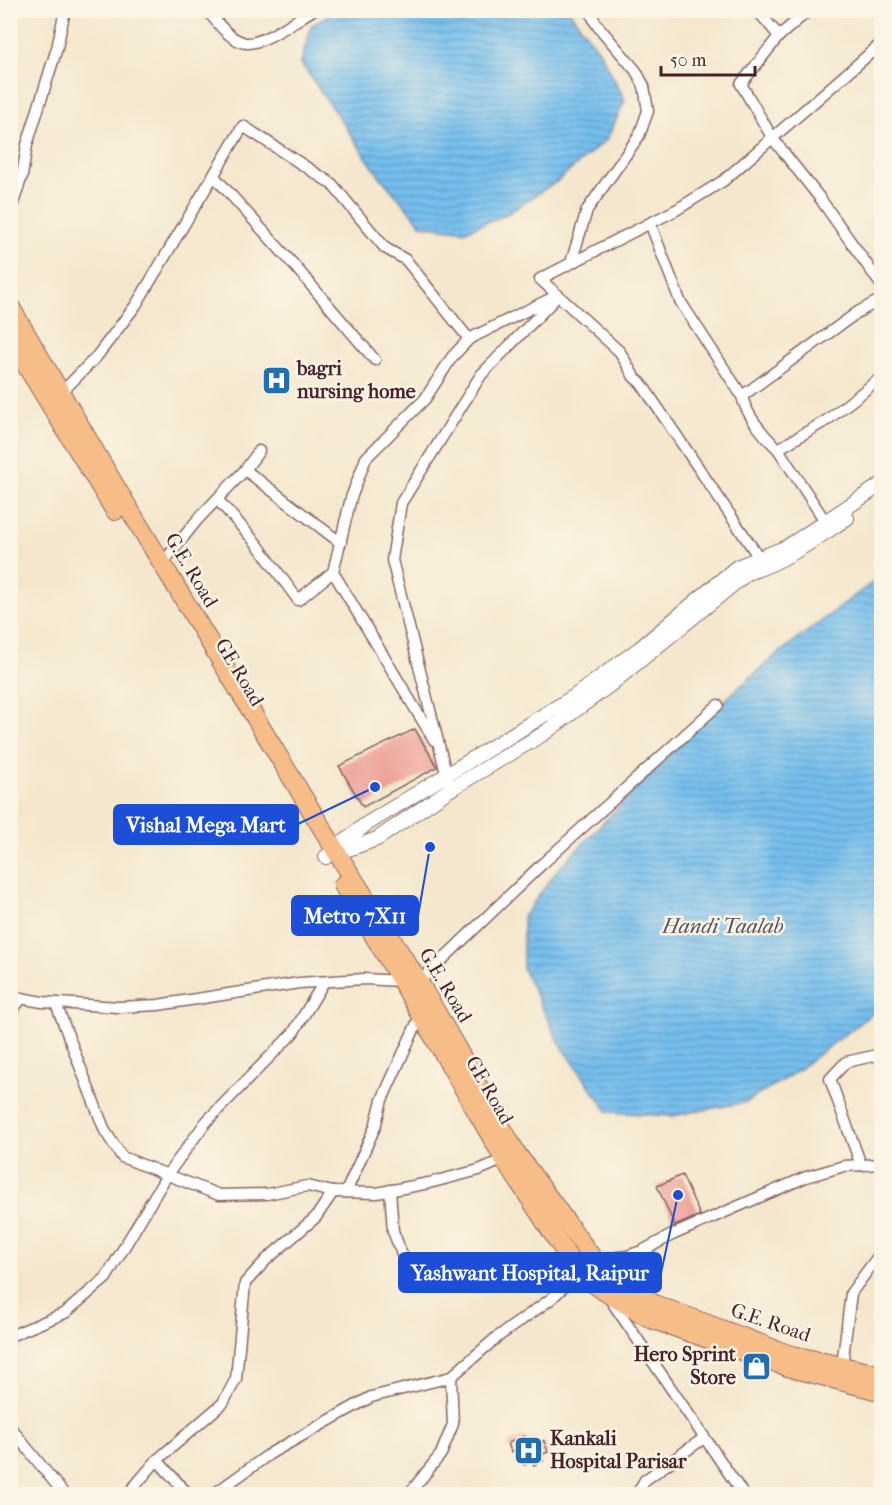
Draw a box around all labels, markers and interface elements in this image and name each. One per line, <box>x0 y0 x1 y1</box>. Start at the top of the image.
scale bar <box>661 39 756 77</box>
text: 50 m <box>670 50 707 71</box>
place label: bagri nursing home <box>296 357 416 403</box>
hospital icon: bagri nursing home <box>260 364 292 396</box>
street label: G.E. Road <box>160 529 223 613</box>
street label: GE Road <box>210 634 269 711</box>
callout: Vishal Mega Mart <box>114 805 298 844</box>
text: Vishal Mega Mart <box>125 813 286 837</box>
callout: Metro 7X11 <box>292 896 418 935</box>
text: Metro 7X11 <box>303 904 406 928</box>
water label: Handi Taalab <box>662 914 784 938</box>
street label: G.E. Road <box>414 944 477 1028</box>
street label: GE Road <box>461 1052 519 1130</box>
callout: Yashwant Hospital, Raipur <box>399 1253 661 1292</box>
text: Yashwant Hospital, Raipur <box>410 1261 650 1285</box>
street label: G.E. Road <box>728 1298 815 1347</box>
place label: Hero Sprint Store <box>634 1343 737 1389</box>
shop icon: Hero Sprint Store <box>741 1350 773 1382</box>
place label: Kankali Hospital Parisar <box>550 1427 687 1473</box>
hospital icon: Kankali Hospital Parisar <box>513 1434 545 1466</box>

